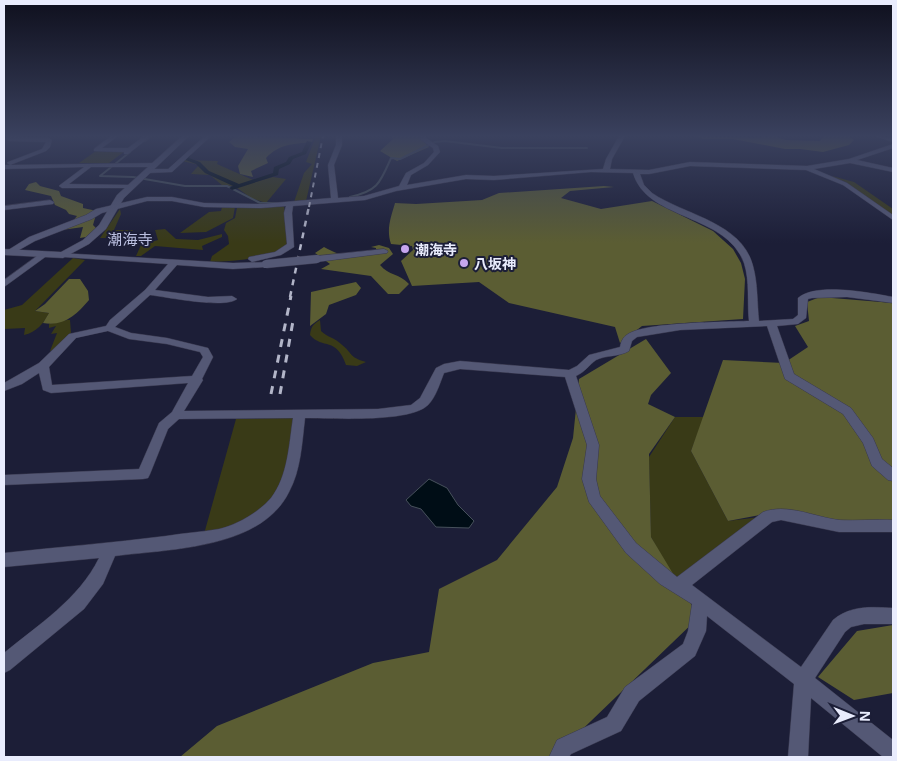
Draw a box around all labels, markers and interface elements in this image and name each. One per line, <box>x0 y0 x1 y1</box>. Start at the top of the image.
district label: 潮海寺 <box>107 229 153 249</box>
place label: 潮海寺 <box>415 240 457 259</box>
marker: 潮海寺 <box>399 243 411 255</box>
place label: 八坂神 <box>474 254 516 273</box>
marker: 八坂神 <box>458 257 470 269</box>
north arrow <box>827 691 877 741</box>
text: N <box>856 710 875 722</box>

